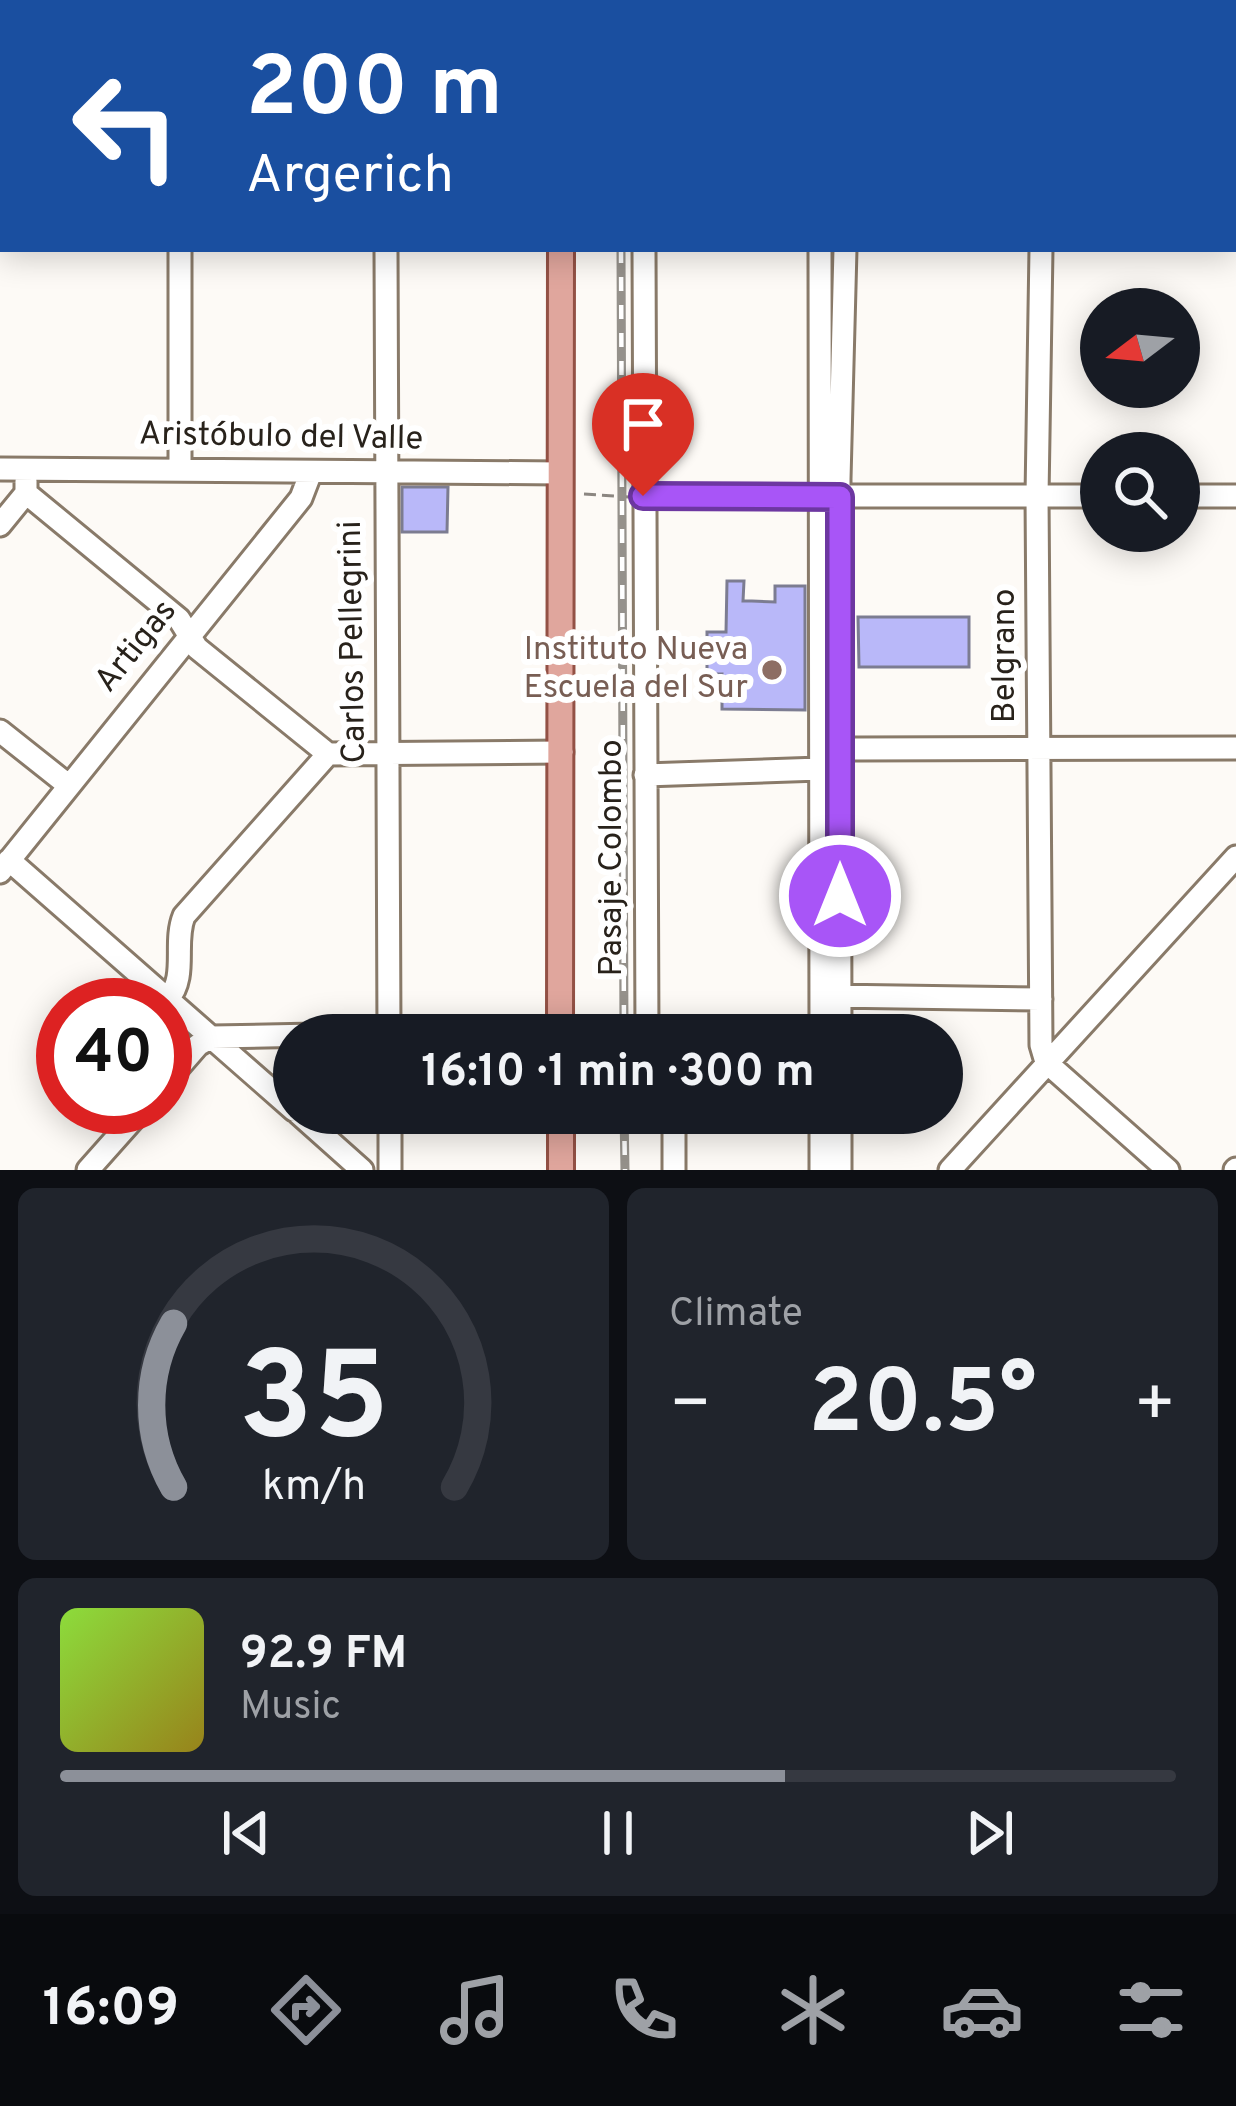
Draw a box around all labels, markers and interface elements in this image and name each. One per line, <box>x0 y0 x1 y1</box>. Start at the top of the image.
text: 200 m <box>246 39 503 145</box>
icon: left <box>48 48 204 204</box>
text: Argerich <box>246 143 454 212</box>
north arrow <box>1080 288 1200 408</box>
map controls <box>1080 288 1200 552</box>
pin <box>592 373 694 496</box>
icon: arrive <box>610 391 676 457</box>
street label: Aristóbulo del Valle <box>139 415 423 461</box>
button: search <box>1080 432 1200 552</box>
street label: Carlos Pellegrini <box>331 520 377 764</box>
street label: Belgrano <box>985 589 1027 723</box>
street label: Artigas <box>87 592 187 702</box>
place label: Instituto Nueva Escuela del Sur <box>523 630 748 710</box>
marker: Instituto Nueva Escuela del Sur <box>759 657 785 683</box>
street label: Pasaje Colombo <box>592 739 634 977</box>
position arrow <box>777 833 903 959</box>
speed limit sign: 40 <box>36 978 192 1134</box>
text: 16:10 · 1 min · 300 m <box>421 1045 815 1102</box>
text: Climate <box>669 1291 803 1340</box>
text: 35 <box>238 1326 389 1484</box>
text: 20.5° <box>808 1351 1037 1464</box>
text: − <box>669 1366 712 1449</box>
text: + <box>1133 1366 1176 1449</box>
text: km/h <box>261 1461 366 1515</box>
text: 92.9 FM <box>240 1627 407 1684</box>
text: Music <box>240 1684 341 1733</box>
icon: previous <box>213 1800 279 1866</box>
icon: pause <box>585 1800 651 1866</box>
icon: next <box>957 1800 1023 1866</box>
icon: directions <box>264 1968 348 2052</box>
icon: music <box>433 1968 517 2052</box>
icon: phone <box>602 1968 686 2052</box>
icon: climate <box>771 1968 855 2052</box>
icon: car <box>940 1968 1024 2052</box>
icon: filters <box>1109 1968 1193 2052</box>
text: 16:09 <box>43 1976 179 2045</box>

